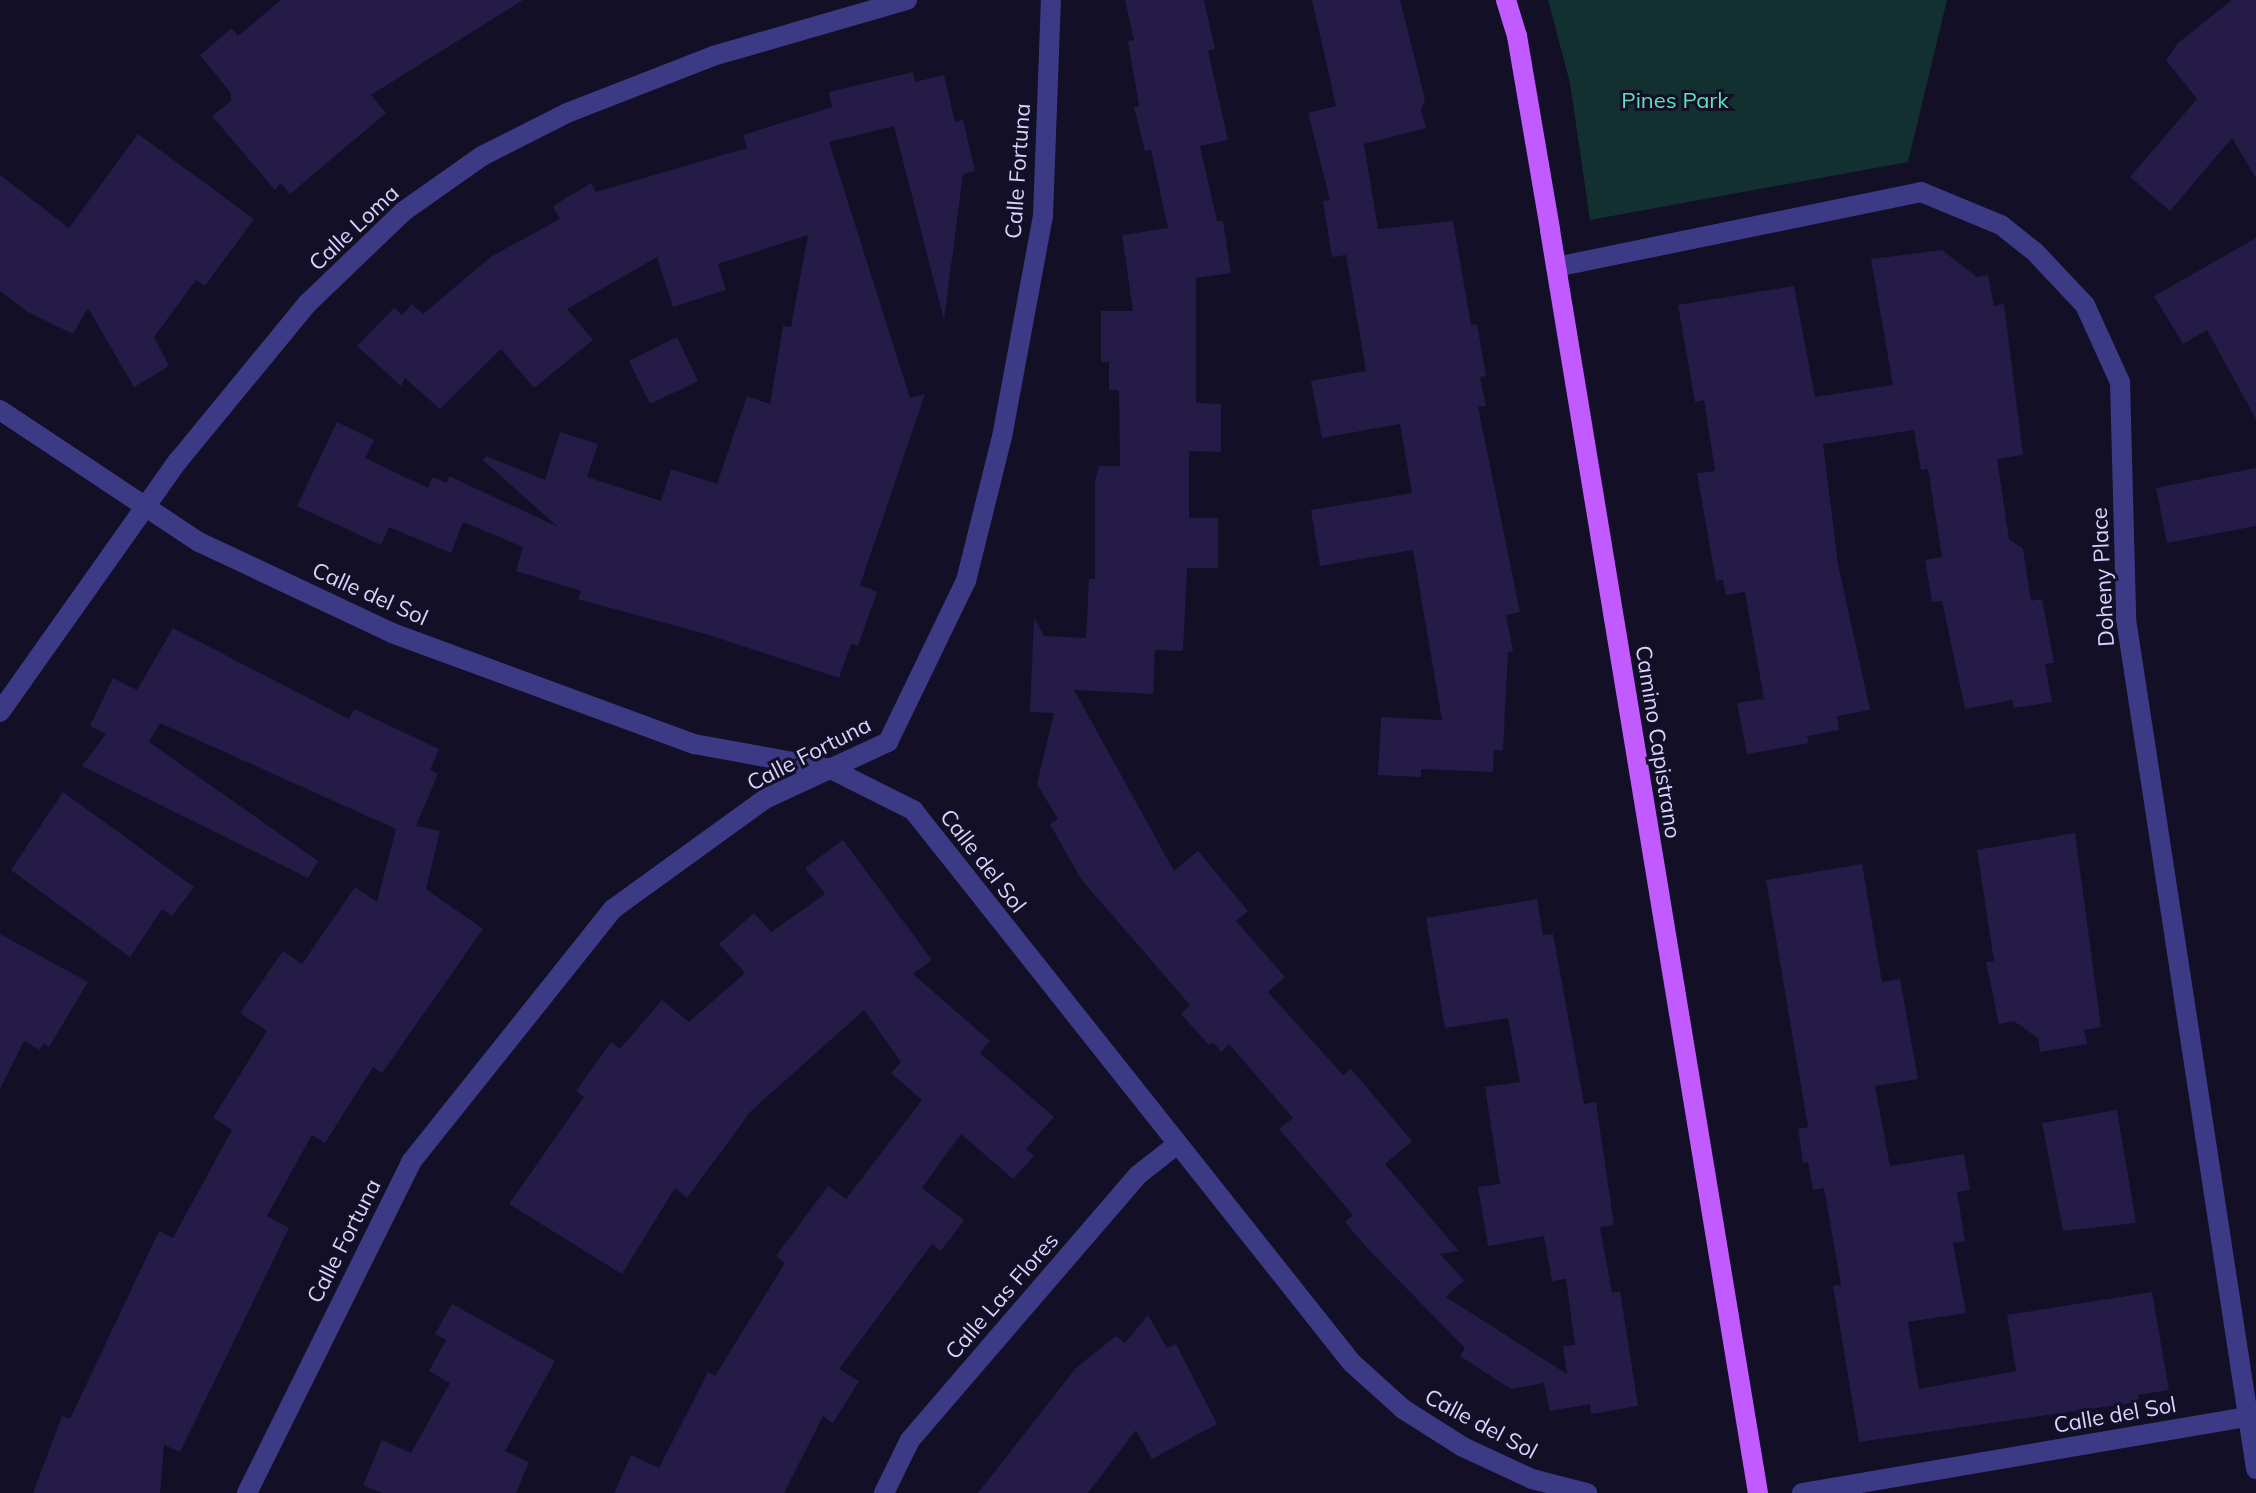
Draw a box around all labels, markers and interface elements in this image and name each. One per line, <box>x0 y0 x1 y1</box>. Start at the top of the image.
park label: Pines Park <box>1621 88 1729 114</box>
street label: Calle Fortuna <box>1000 102 1036 240</box>
street label: Calle Loma <box>304 180 404 276</box>
street label: Doheny Place <box>2086 507 2120 647</box>
street label: Calle del Sol <box>308 557 432 631</box>
street label: Camino Capistrano <box>1630 644 1686 840</box>
street label: Calle Fortuna <box>743 711 875 797</box>
street label: Calle del Sol <box>935 804 1031 918</box>
street label: Calle Fortuna <box>301 1175 387 1307</box>
street label: Calle Las Flores <box>940 1227 1064 1365</box>
street label: Calle del Sol <box>1420 1383 1542 1465</box>
street label: Calle del Sol <box>2052 1391 2178 1439</box>

